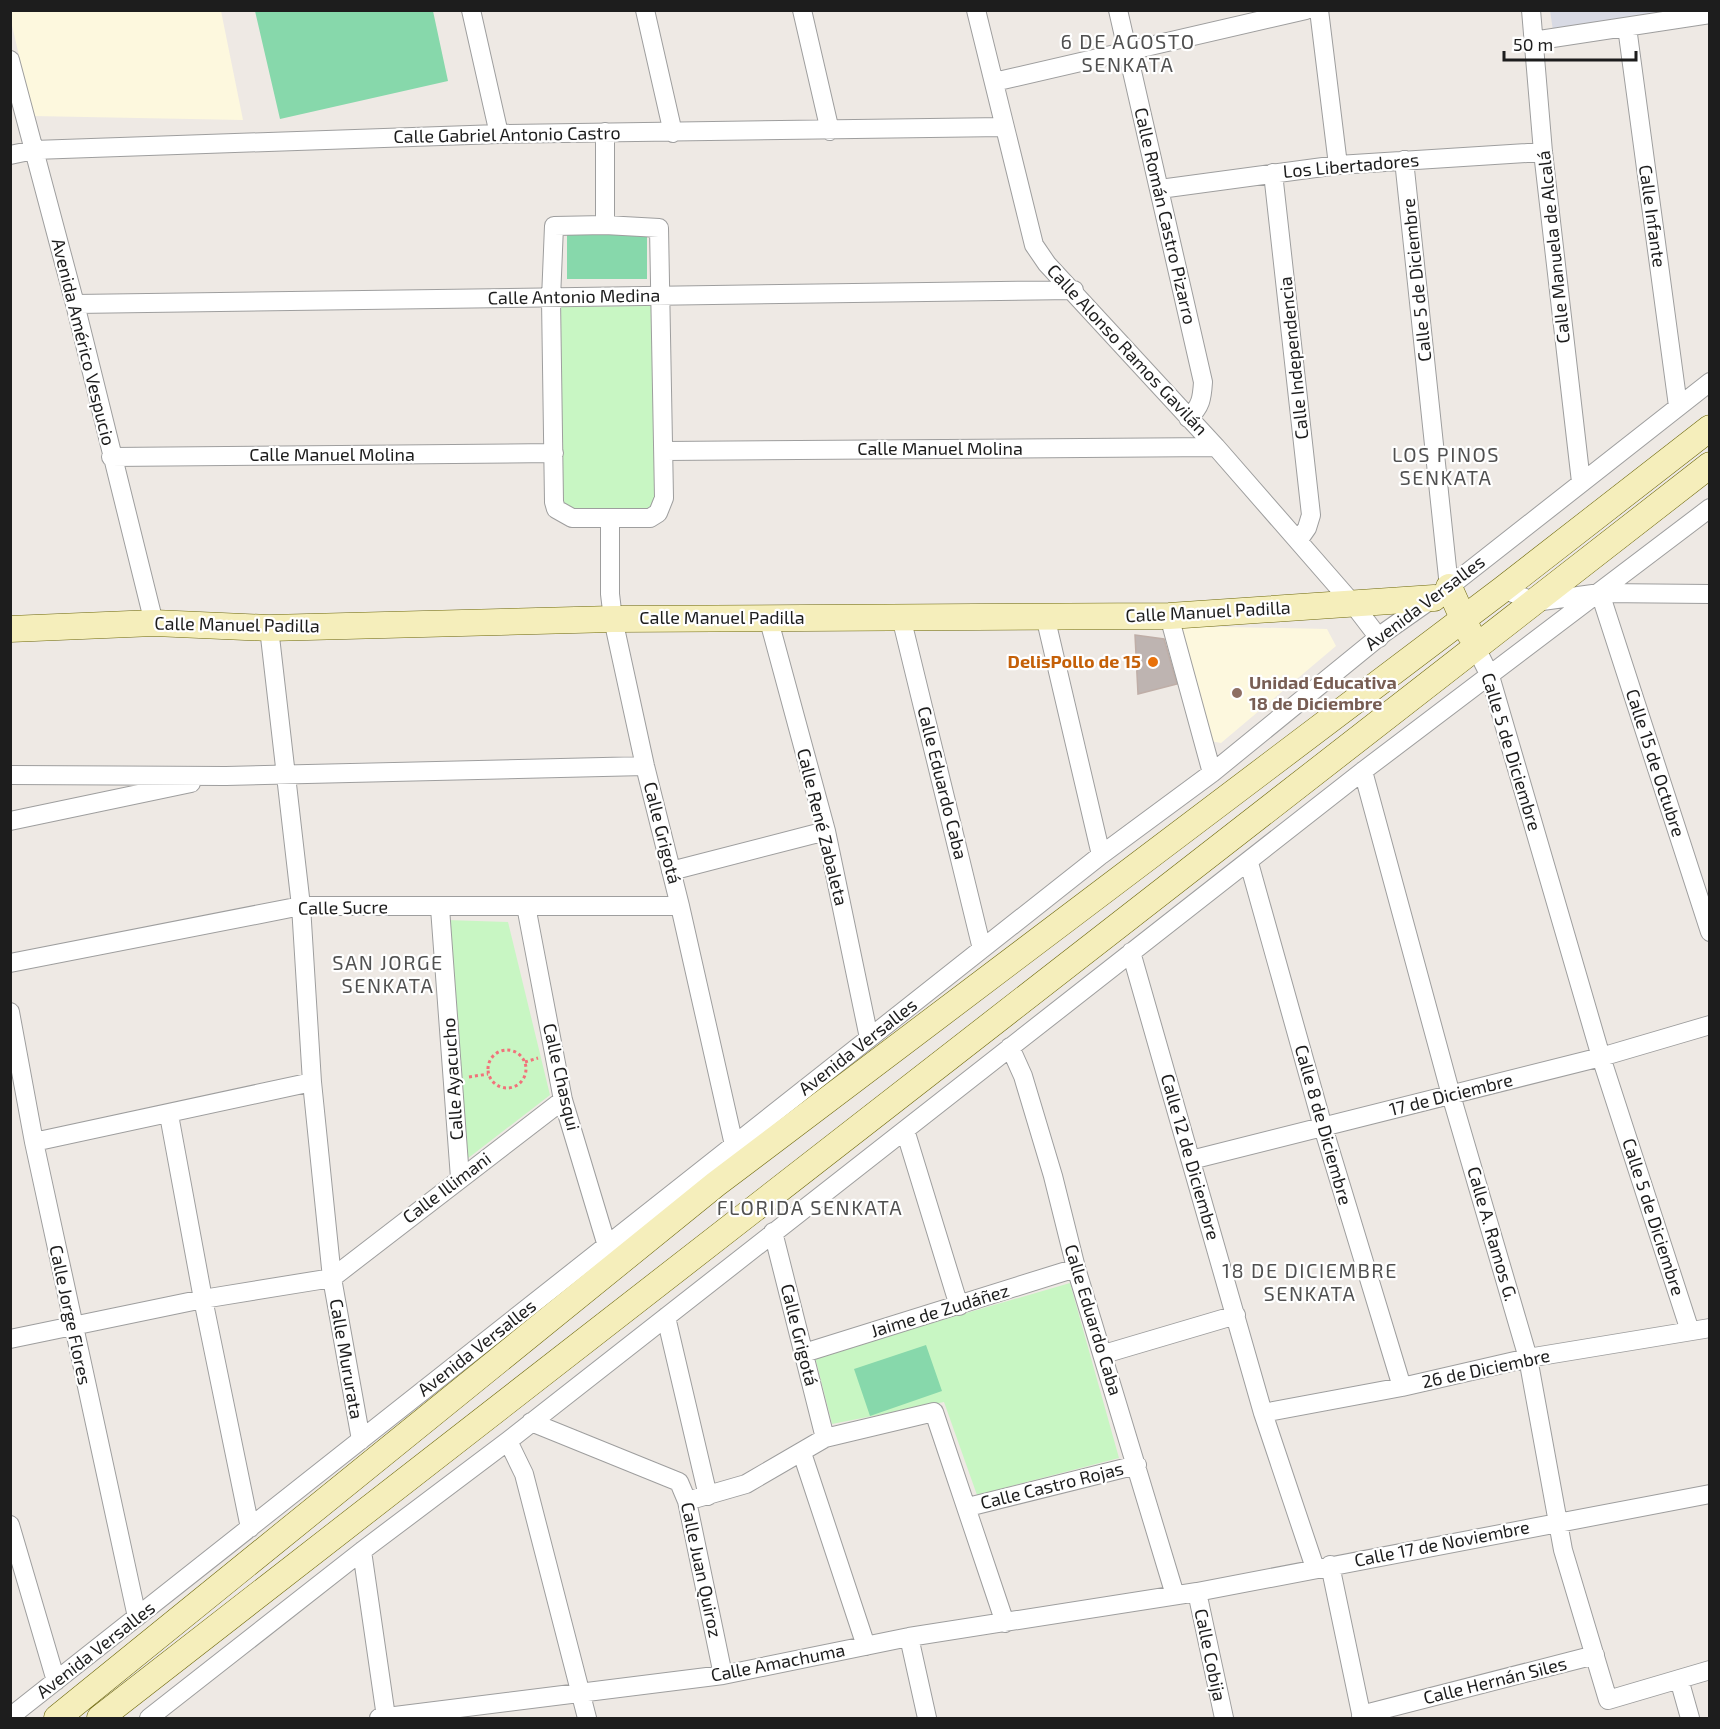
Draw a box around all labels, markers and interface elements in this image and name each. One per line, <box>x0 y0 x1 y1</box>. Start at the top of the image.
scale bar <box>1504 24 1636 62</box>
district label: 6 DE AGOSTO SENKATA <box>1060 29 1196 76</box>
text: 50 m <box>1513 33 1553 55</box>
street label: Calle Román Castro Pizarro <box>1130 105 1202 326</box>
street label: Calle Gabriel Antonio Castro <box>393 121 621 147</box>
street label: Los Libertadores <box>1282 148 1420 182</box>
street label: Calle Manuela de Alcalá <box>1532 150 1574 345</box>
street label: Calle Infante <box>1635 163 1671 269</box>
street label: Calle 5 de Diciembre <box>1396 197 1436 363</box>
street label: Avenida Américo Vespucio <box>48 236 120 448</box>
street label: Calle Alonso Ramos Gavilán <box>1043 259 1213 439</box>
street label: Calle Independencia <box>1274 275 1313 441</box>
street label: Calle Antonio Medina <box>488 283 660 309</box>
street label: Calle Manuel Molina <box>857 437 1023 459</box>
district label: LOS PINOS SENKATA <box>1392 442 1500 489</box>
street label: Calle Manuel Molina <box>249 443 415 465</box>
street label: Avenida Versalles <box>1360 550 1489 654</box>
street label: Calle Manuel Padilla <box>1125 596 1291 626</box>
street label: Calle Manuel Padilla <box>639 606 805 628</box>
street label: Calle Manuel Padilla <box>154 612 320 636</box>
place label: DelisPollo de 15 <box>1008 650 1141 672</box>
marker: DelisPollo de 15 <box>1146 655 1160 669</box>
street label: Calle 5 de Diciembre <box>1477 670 1546 833</box>
place label: Unidad Educativa 18 de Diciembre <box>1249 671 1397 714</box>
marker: Unidad Educativa 18 de Diciembre <box>1230 686 1244 700</box>
street label: Calle 15 de Octubre <box>1622 686 1690 839</box>
street label: Calle Eduardo Caba <box>913 704 973 862</box>
street label: Calle René Zabaleta <box>793 746 853 908</box>
street label: Calle Grigotá <box>640 779 686 886</box>
street label: Calle Sucre <box>298 895 388 919</box>
district label: SAN JORGE SENKATA <box>332 950 444 997</box>
street label: Avenida Versalles <box>794 993 921 1099</box>
street label: Calle Ayacucho <box>437 1017 467 1141</box>
street label: Calle Chasqui <box>539 1021 585 1132</box>
street label: Calle 8 de Diciembre <box>1291 1042 1357 1207</box>
street label: 17 de Diciembre <box>1387 1068 1515 1120</box>
street label: Calle 12 de Diciembre <box>1157 1071 1225 1242</box>
street label: Calle 5 de Diciembre <box>1618 1135 1690 1298</box>
street label: Calle Illimani <box>398 1147 495 1228</box>
street label: Calle A. Ramos G. <box>1463 1164 1523 1304</box>
district label: FLORIDA SENKATA <box>717 1195 903 1219</box>
street label: Calle Eduardo Caba <box>1060 1241 1127 1398</box>
street label: Calle Jorge Flores <box>45 1243 97 1387</box>
district label: 18 DE DICIEMBRE SENKATA <box>1222 1258 1398 1305</box>
street label: Jaime de Zudáñez <box>868 1278 1012 1342</box>
street label: Calle Grigotá <box>777 1281 823 1388</box>
street label: Avenida Versalles <box>413 1294 540 1400</box>
street label: Calle Mururata <box>326 1297 368 1421</box>
street label: 26 de Diciembre <box>1420 1344 1552 1392</box>
street label: Calle Castro Rojas <box>978 1457 1126 1513</box>
street label: Calle Juan Quiroz <box>677 1500 727 1640</box>
street label: Calle 17 de Noviembre <box>1352 1515 1531 1571</box>
street label: Avenida Versalles <box>32 1596 159 1702</box>
street label: Calle Cobija <box>1190 1606 1232 1703</box>
street label: Calle Amachuma <box>709 1638 847 1686</box>
street label: Calle Hernán Siles <box>1421 1652 1569 1708</box>

